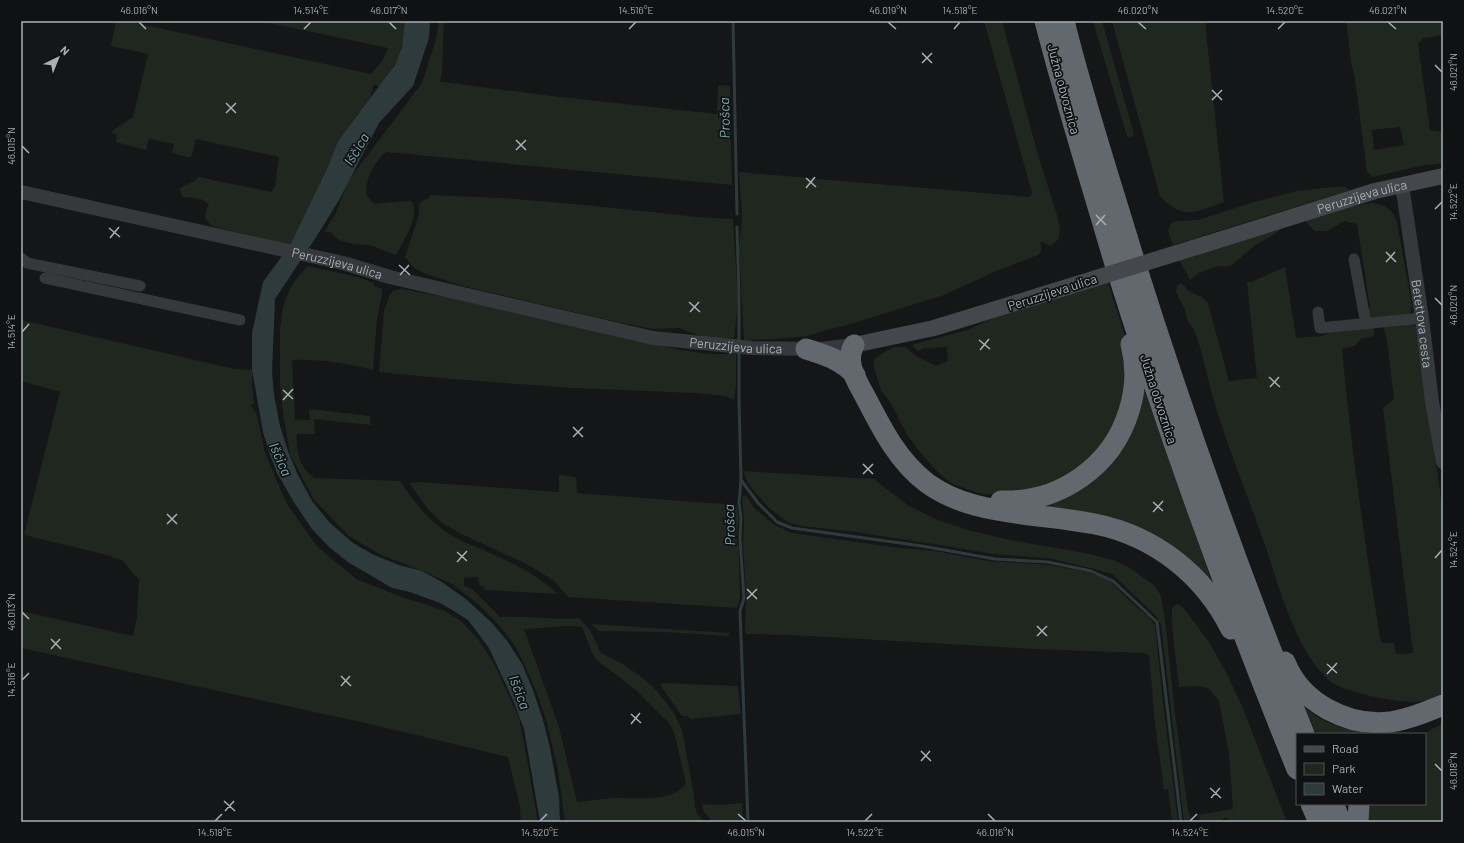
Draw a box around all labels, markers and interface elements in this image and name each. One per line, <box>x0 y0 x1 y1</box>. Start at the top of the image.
text: 46.016°N <box>120 4 158 16</box>
text: 14.514°E <box>293 4 329 16</box>
text: 46.017°N <box>370 4 408 16</box>
text: 14.516°E <box>618 4 654 16</box>
text: 46.019°N <box>869 4 907 16</box>
text: 14.518°E <box>942 4 978 16</box>
text: 46.020°N <box>1118 4 1158 16</box>
text: 14.520°E <box>1266 4 1304 16</box>
text: 46.021°N <box>1369 4 1407 16</box>
north arrow <box>38 38 78 78</box>
street label: Južna obvoznica <box>1044 42 1084 136</box>
text: N <box>58 43 72 58</box>
text: 46.021°N <box>1447 53 1459 91</box>
water label: Prošca <box>715 97 733 139</box>
text: 46.015°N <box>5 127 17 165</box>
water label: Iščica <box>340 130 372 168</box>
street label: Peruzzijeva ulica <box>1315 176 1408 217</box>
text: 14.522°E <box>1447 183 1459 221</box>
street label: Peruzzijeva ulica <box>290 244 384 282</box>
street label: Peruzzijeva ulica <box>1005 270 1099 314</box>
street label: Betettova cesta <box>1408 278 1436 369</box>
text: 46.020°N <box>1447 285 1459 325</box>
text: 14.514°E <box>5 314 17 350</box>
street label: Peruzzijeva ulica <box>689 334 782 356</box>
street label: Južna obvoznica <box>1137 352 1181 446</box>
water label: Iščica <box>266 440 296 478</box>
water label: Prošca <box>720 504 738 546</box>
text: 14.524°E <box>1447 531 1459 569</box>
text: 46.013°N <box>5 593 17 631</box>
text: 14.516°E <box>5 662 17 698</box>
water label: Iščica <box>506 673 534 711</box>
legend <box>1296 733 1426 805</box>
text: Road <box>1332 741 1359 755</box>
text: 46.018°N <box>1447 752 1459 790</box>
text: Park <box>1332 761 1356 775</box>
text: Water <box>1332 781 1364 795</box>
text: 14.518°E <box>197 826 233 838</box>
text: 14.520°E <box>521 826 559 838</box>
text: 46.015°N <box>727 826 765 838</box>
text: 14.522°E <box>846 826 884 838</box>
text: 46.016°N <box>976 826 1014 838</box>
text: 14.524°E <box>1171 826 1209 838</box>

